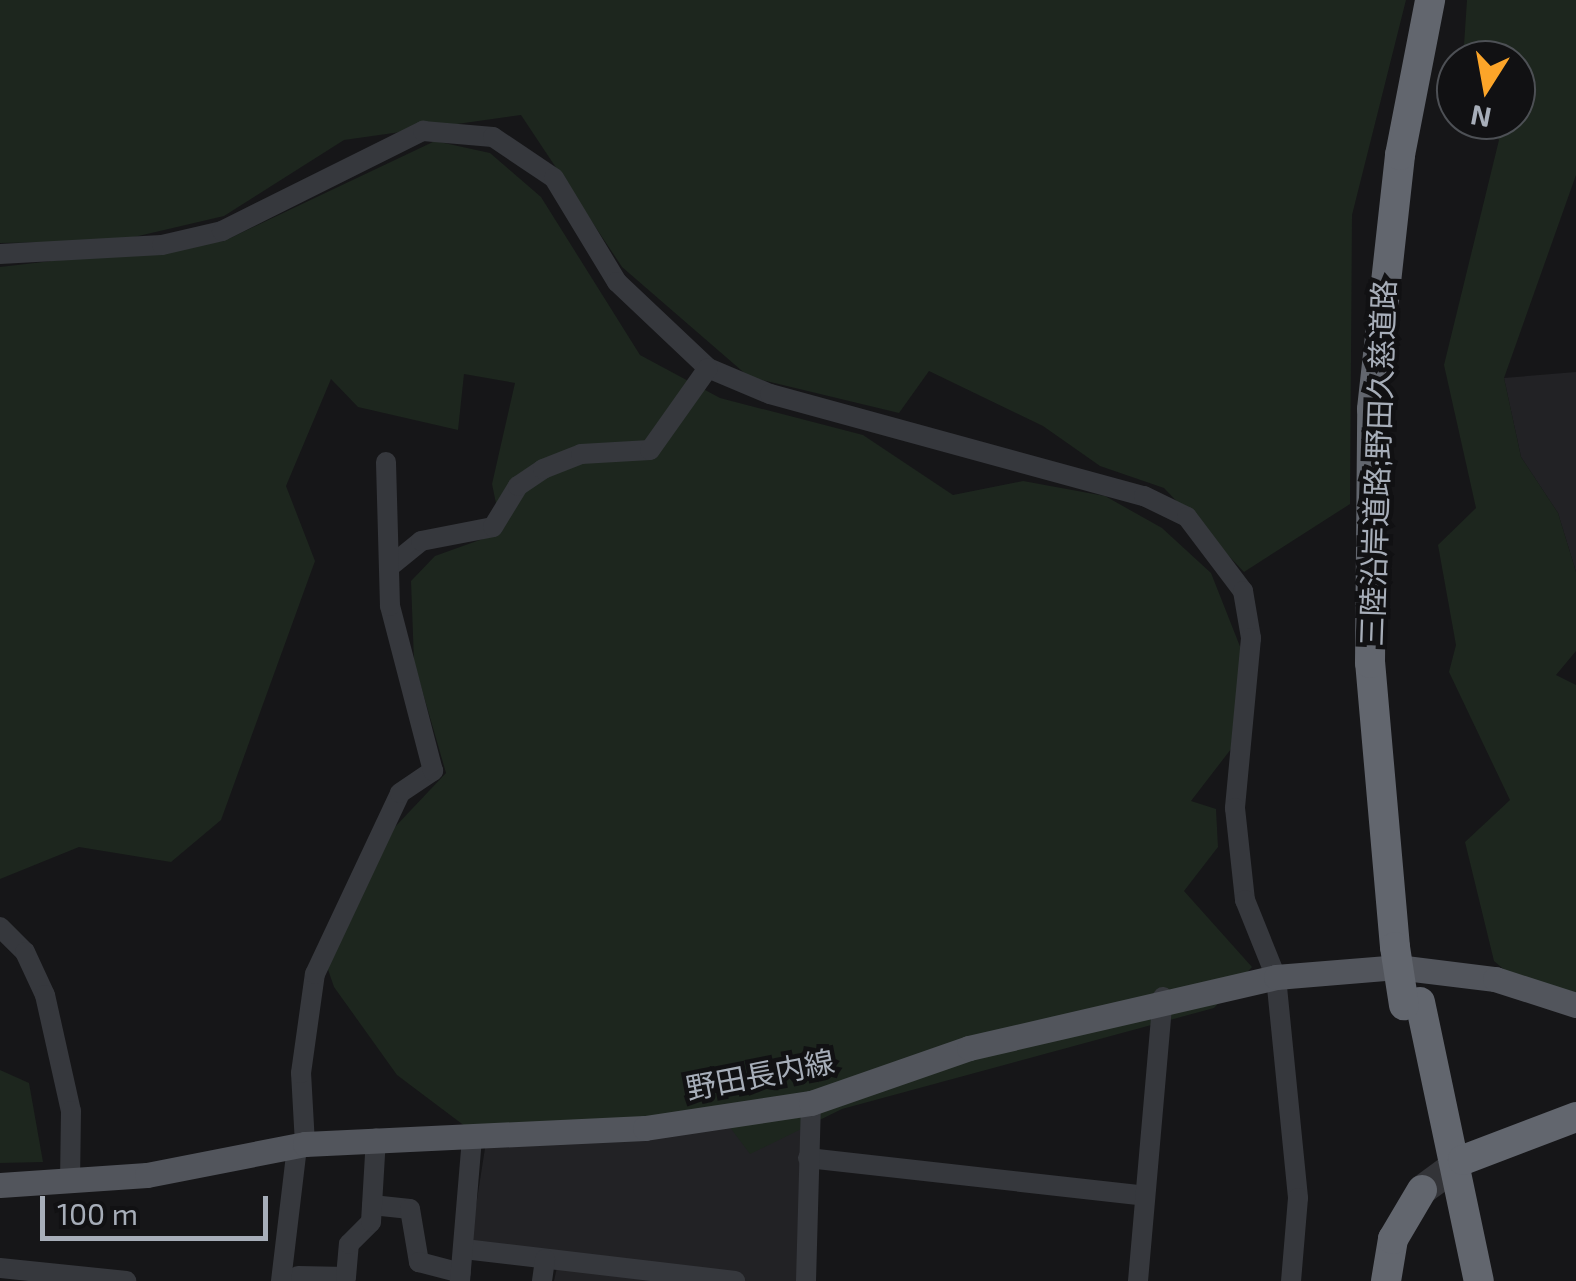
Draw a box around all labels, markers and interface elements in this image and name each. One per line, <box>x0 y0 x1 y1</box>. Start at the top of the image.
north arrow <box>1436 40 1536 140</box>
text: N <box>1467 99 1494 136</box>
street label: 三陸沿岸道路;野田久慈道路 <box>1353 279 1401 647</box>
street label: 野田長内線 <box>683 1042 837 1106</box>
scale bar <box>45 1176 272 1238</box>
text: 100 m <box>57 1195 138 1231</box>

